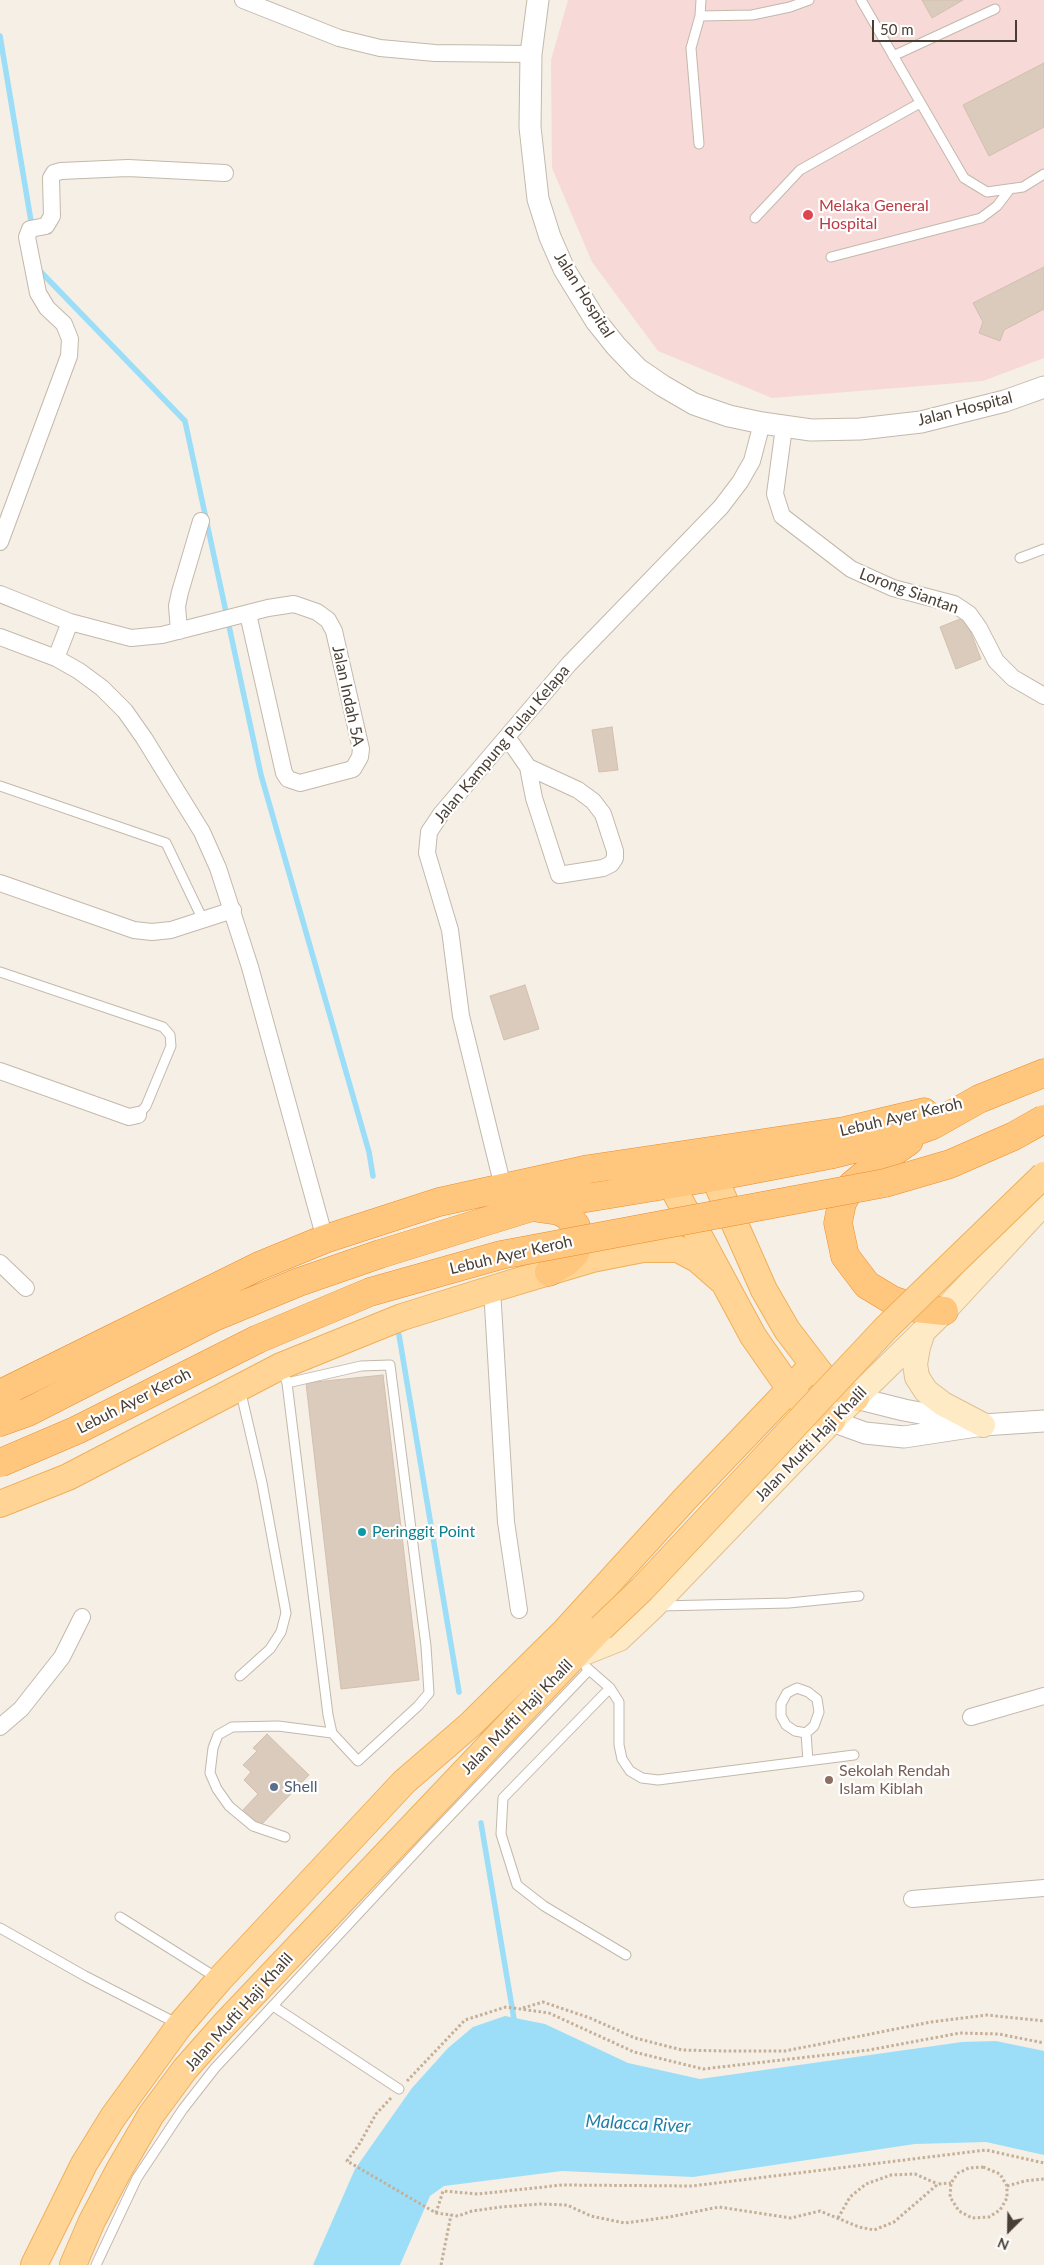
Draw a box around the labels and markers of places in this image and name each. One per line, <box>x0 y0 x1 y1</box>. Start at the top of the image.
place label: Melaka General Hospital <box>819 196 929 234</box>
marker: Melaka General Hospital <box>801 208 815 222</box>
place label: Peringgit Point <box>372 1522 475 1542</box>
marker: Peringgit Point <box>356 1526 368 1538</box>
place label: Sekolah Rendah Islam Kiblah <box>839 1761 950 1799</box>
marker: Sekolah Rendah Islam Kiblah <box>823 1774 835 1786</box>
place label: Shell <box>284 1777 317 1797</box>
marker: Shell <box>268 1781 280 1793</box>

